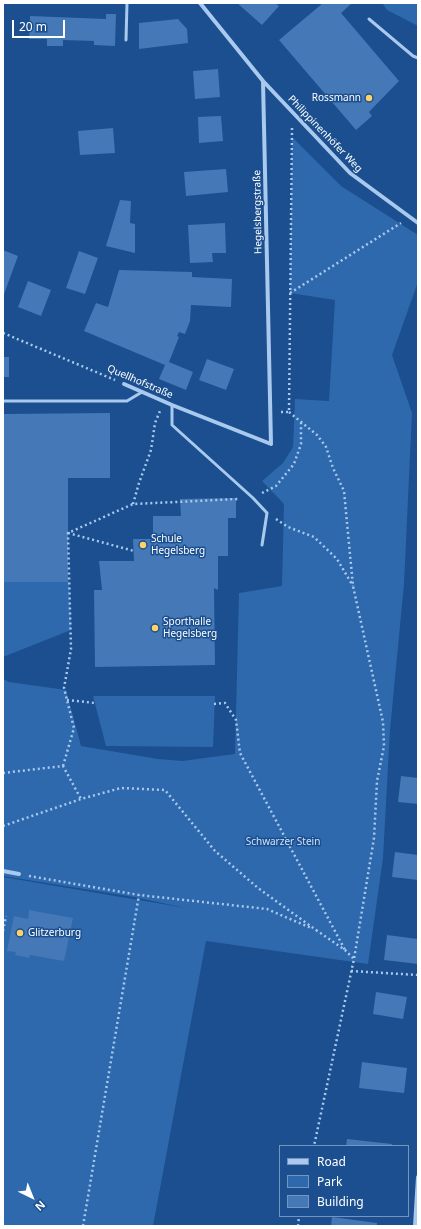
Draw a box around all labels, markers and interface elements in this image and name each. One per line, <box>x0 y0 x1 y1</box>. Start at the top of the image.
scale bar <box>14 12 67 38</box>
text: 20 m <box>19 18 47 35</box>
place label: Rossmann <box>312 92 361 104</box>
street label: Philippinenhöfer Weg <box>285 93 365 175</box>
marker: Rossmann <box>364 93 374 103</box>
street label: Hegelsbergstraße <box>251 170 265 254</box>
street label: Quellhofstraße <box>105 363 175 401</box>
place label: Schule Hegelsberg <box>151 533 205 556</box>
marker: Schule Hegelsberg <box>138 540 148 550</box>
place label: Sporthalle Hegelsberg <box>163 616 217 640</box>
marker: Sporthalle Hegelsberg <box>150 623 160 633</box>
park label: Schwarzer Stein <box>246 836 320 848</box>
place label: Glitzerburg <box>28 927 81 939</box>
marker: Glitzerburg <box>15 928 25 938</box>
legend <box>279 1145 409 1217</box>
text: Road <box>317 1153 346 1170</box>
text: Park <box>317 1173 342 1190</box>
north arrow <box>12 1177 52 1217</box>
text: Building <box>317 1193 364 1210</box>
text: N <box>32 1198 49 1215</box>

